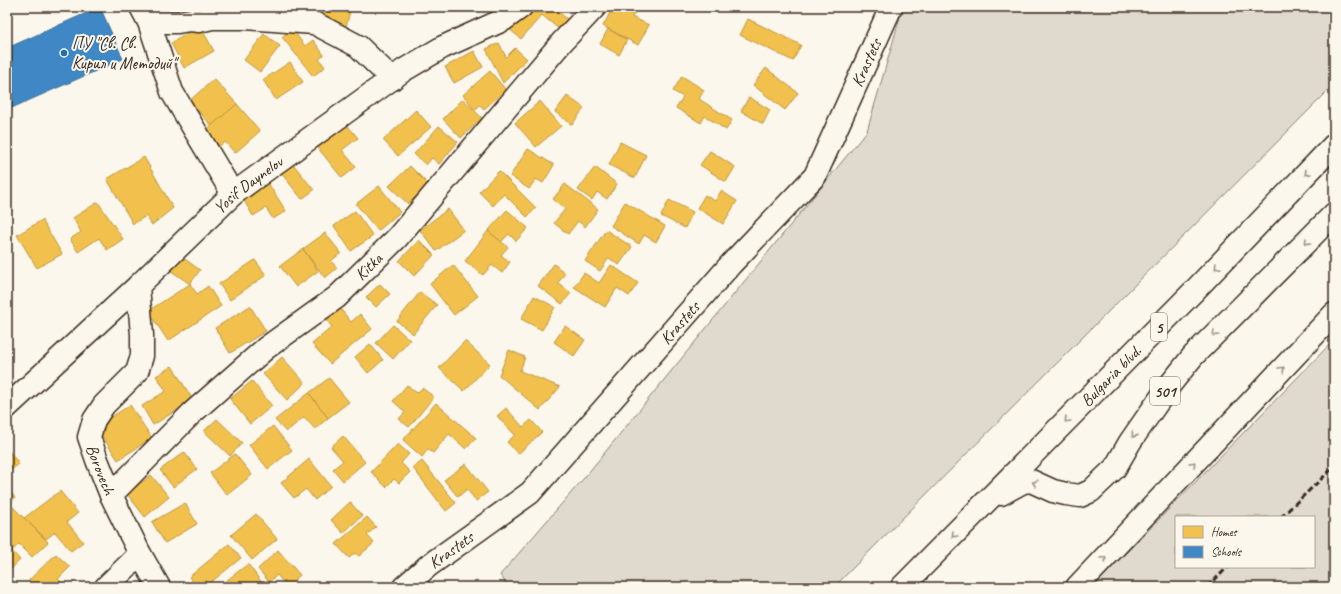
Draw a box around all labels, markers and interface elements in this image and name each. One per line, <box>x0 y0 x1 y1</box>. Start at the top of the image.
place label: ПУ "Св. Св. Кирил и Методий" <box>72 33 180 74</box>
street label: Krastets <box>847 34 887 90</box>
marker: ПУ "Св. Св. Кирил и Методий" <box>59 48 69 58</box>
street label: Yosif Daynelov <box>209 151 288 218</box>
one-way arrow <box>1304 168 1312 176</box>
one-way arrow <box>1304 237 1312 245</box>
street label: Kitka <box>350 248 388 285</box>
one-way arrow <box>1214 262 1222 270</box>
street label: Krastets <box>655 296 705 349</box>
road number: 5 <box>1151 313 1167 341</box>
one-way arrow <box>1212 329 1220 337</box>
street label: Bulgaria blvd. <box>1076 340 1146 411</box>
one-way arrow <box>1277 367 1284 374</box>
road number: 501 <box>1150 377 1180 405</box>
one-way arrow <box>1064 415 1072 423</box>
one-way arrow <box>1132 431 1139 438</box>
street label: Borovech <box>81 442 120 499</box>
one-way arrow <box>1188 461 1196 469</box>
one-way arrow <box>1032 479 1039 488</box>
legend <box>1175 516 1315 568</box>
text: Homes <box>1211 524 1238 540</box>
street label: Krastets <box>425 526 479 573</box>
one-way arrow <box>951 530 959 538</box>
text: Schools <box>1211 544 1243 560</box>
one-way arrow <box>1099 556 1107 564</box>

